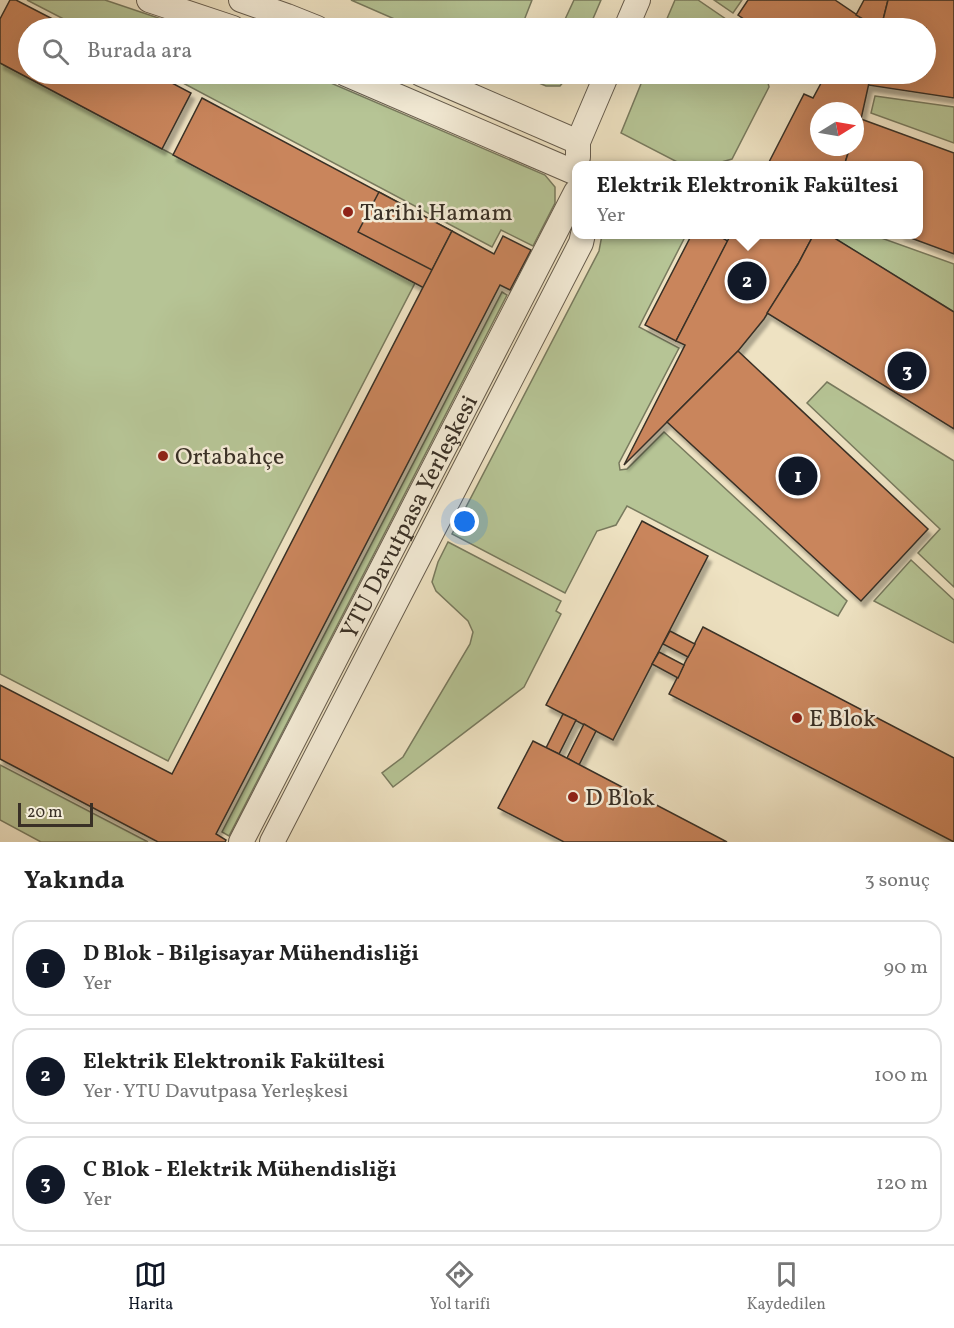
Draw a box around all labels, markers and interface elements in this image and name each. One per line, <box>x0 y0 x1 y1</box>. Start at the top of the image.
search box <box>18 18 936 84</box>
icon: search <box>39 35 72 68</box>
text: Burada ara <box>87 36 192 67</box>
north arrow <box>810 102 864 156</box>
popup <box>572 161 923 239</box>
text: Elektrik Elektronik Fakültesi <box>596 171 899 202</box>
place label: Tarihi Hamam <box>360 197 513 231</box>
text: Yer <box>596 202 625 230</box>
marker: Tarihi Hamam <box>341 205 355 219</box>
pin: 2 <box>728 258 766 304</box>
pin: 3 <box>888 348 926 394</box>
street label: YTU Davutpasa Yerleşkesi <box>333 390 488 646</box>
place label: Ortabahçe <box>175 441 284 475</box>
marker: Ortabahçe <box>156 449 170 463</box>
pin: 1 <box>778 454 818 498</box>
your location <box>450 507 479 536</box>
place label: E Blok <box>809 703 876 737</box>
marker: E Blok <box>790 711 804 725</box>
place label: D Blok <box>585 782 655 816</box>
marker: D Blok <box>566 790 580 804</box>
scale bar <box>18 800 93 828</box>
text: 20 m <box>27 802 62 824</box>
text: Yakında <box>24 863 125 899</box>
text: 3 sonuç <box>864 867 930 895</box>
text: D Blok - Bilgisayar Mühendisliği <box>83 939 419 970</box>
text: 1 <box>41 954 50 982</box>
text: 90 m <box>884 954 928 982</box>
text: Yer <box>83 970 112 998</box>
text: Elektrik Elektronik Fakültesi <box>83 1047 385 1078</box>
text: 2 <box>40 1062 51 1090</box>
text: 100 m <box>874 1062 928 1090</box>
text: Yer · YTU Davutpasa Yerleşkesi <box>83 1078 348 1106</box>
text: C Blok - Elektrik Mühendisliği <box>83 1155 397 1186</box>
text: 3 <box>40 1170 51 1198</box>
text: 120 m <box>876 1170 928 1198</box>
text: Yer <box>83 1186 112 1214</box>
tab: Harita <box>128 1258 173 1316</box>
tab: Yol tarifi <box>430 1258 490 1316</box>
tab: Kaydedilen <box>747 1258 826 1316</box>

